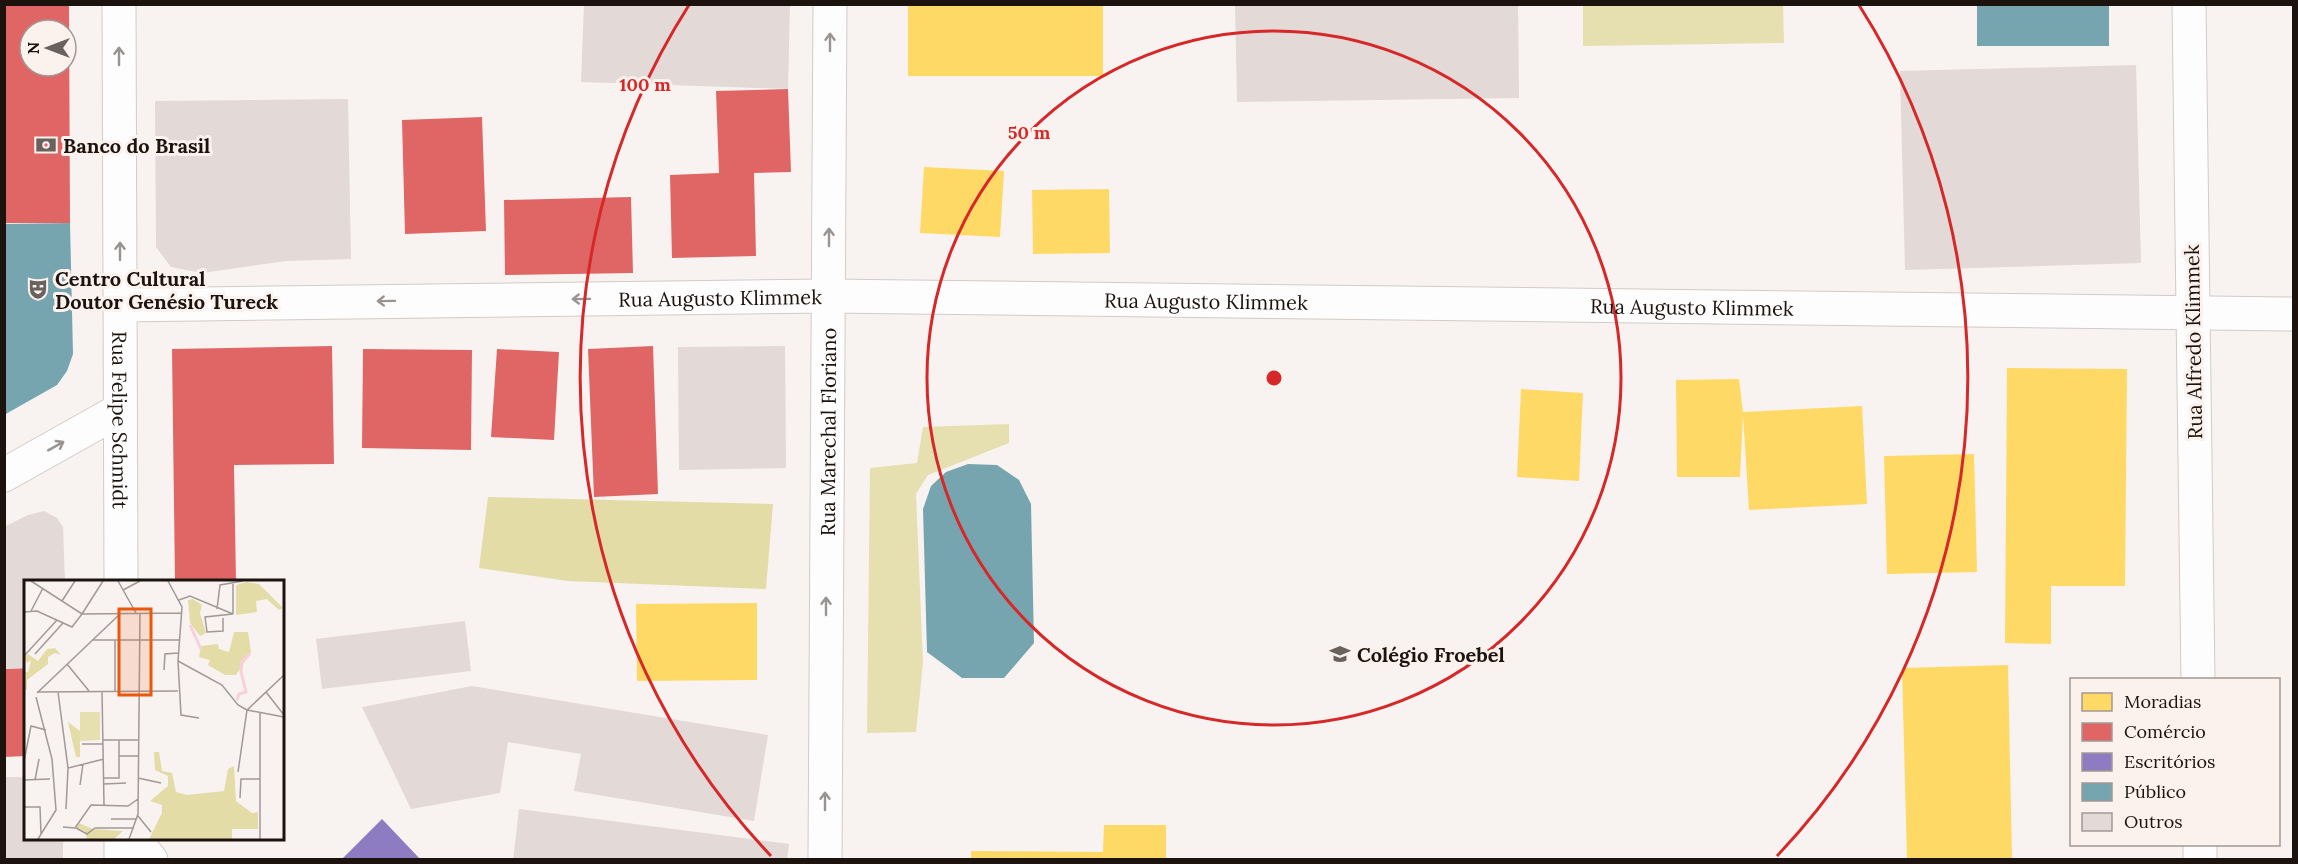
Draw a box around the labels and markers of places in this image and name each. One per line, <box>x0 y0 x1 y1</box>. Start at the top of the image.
bank icon: Banco do Brasil <box>34 133 58 157</box>
place label: Banco do Brasil <box>63 133 210 158</box>
place label: Centro Cultural Doutor Genésio Tureck <box>55 266 278 314</box>
theatre icon: Centro Cultural Doutor Genésio Tureck <box>26 277 50 301</box>
centre of rings <box>1264 368 1284 388</box>
school or university icon: Colégio Froebel <box>1328 642 1352 666</box>
place label: Colégio Froebel <box>1357 642 1505 667</box>

